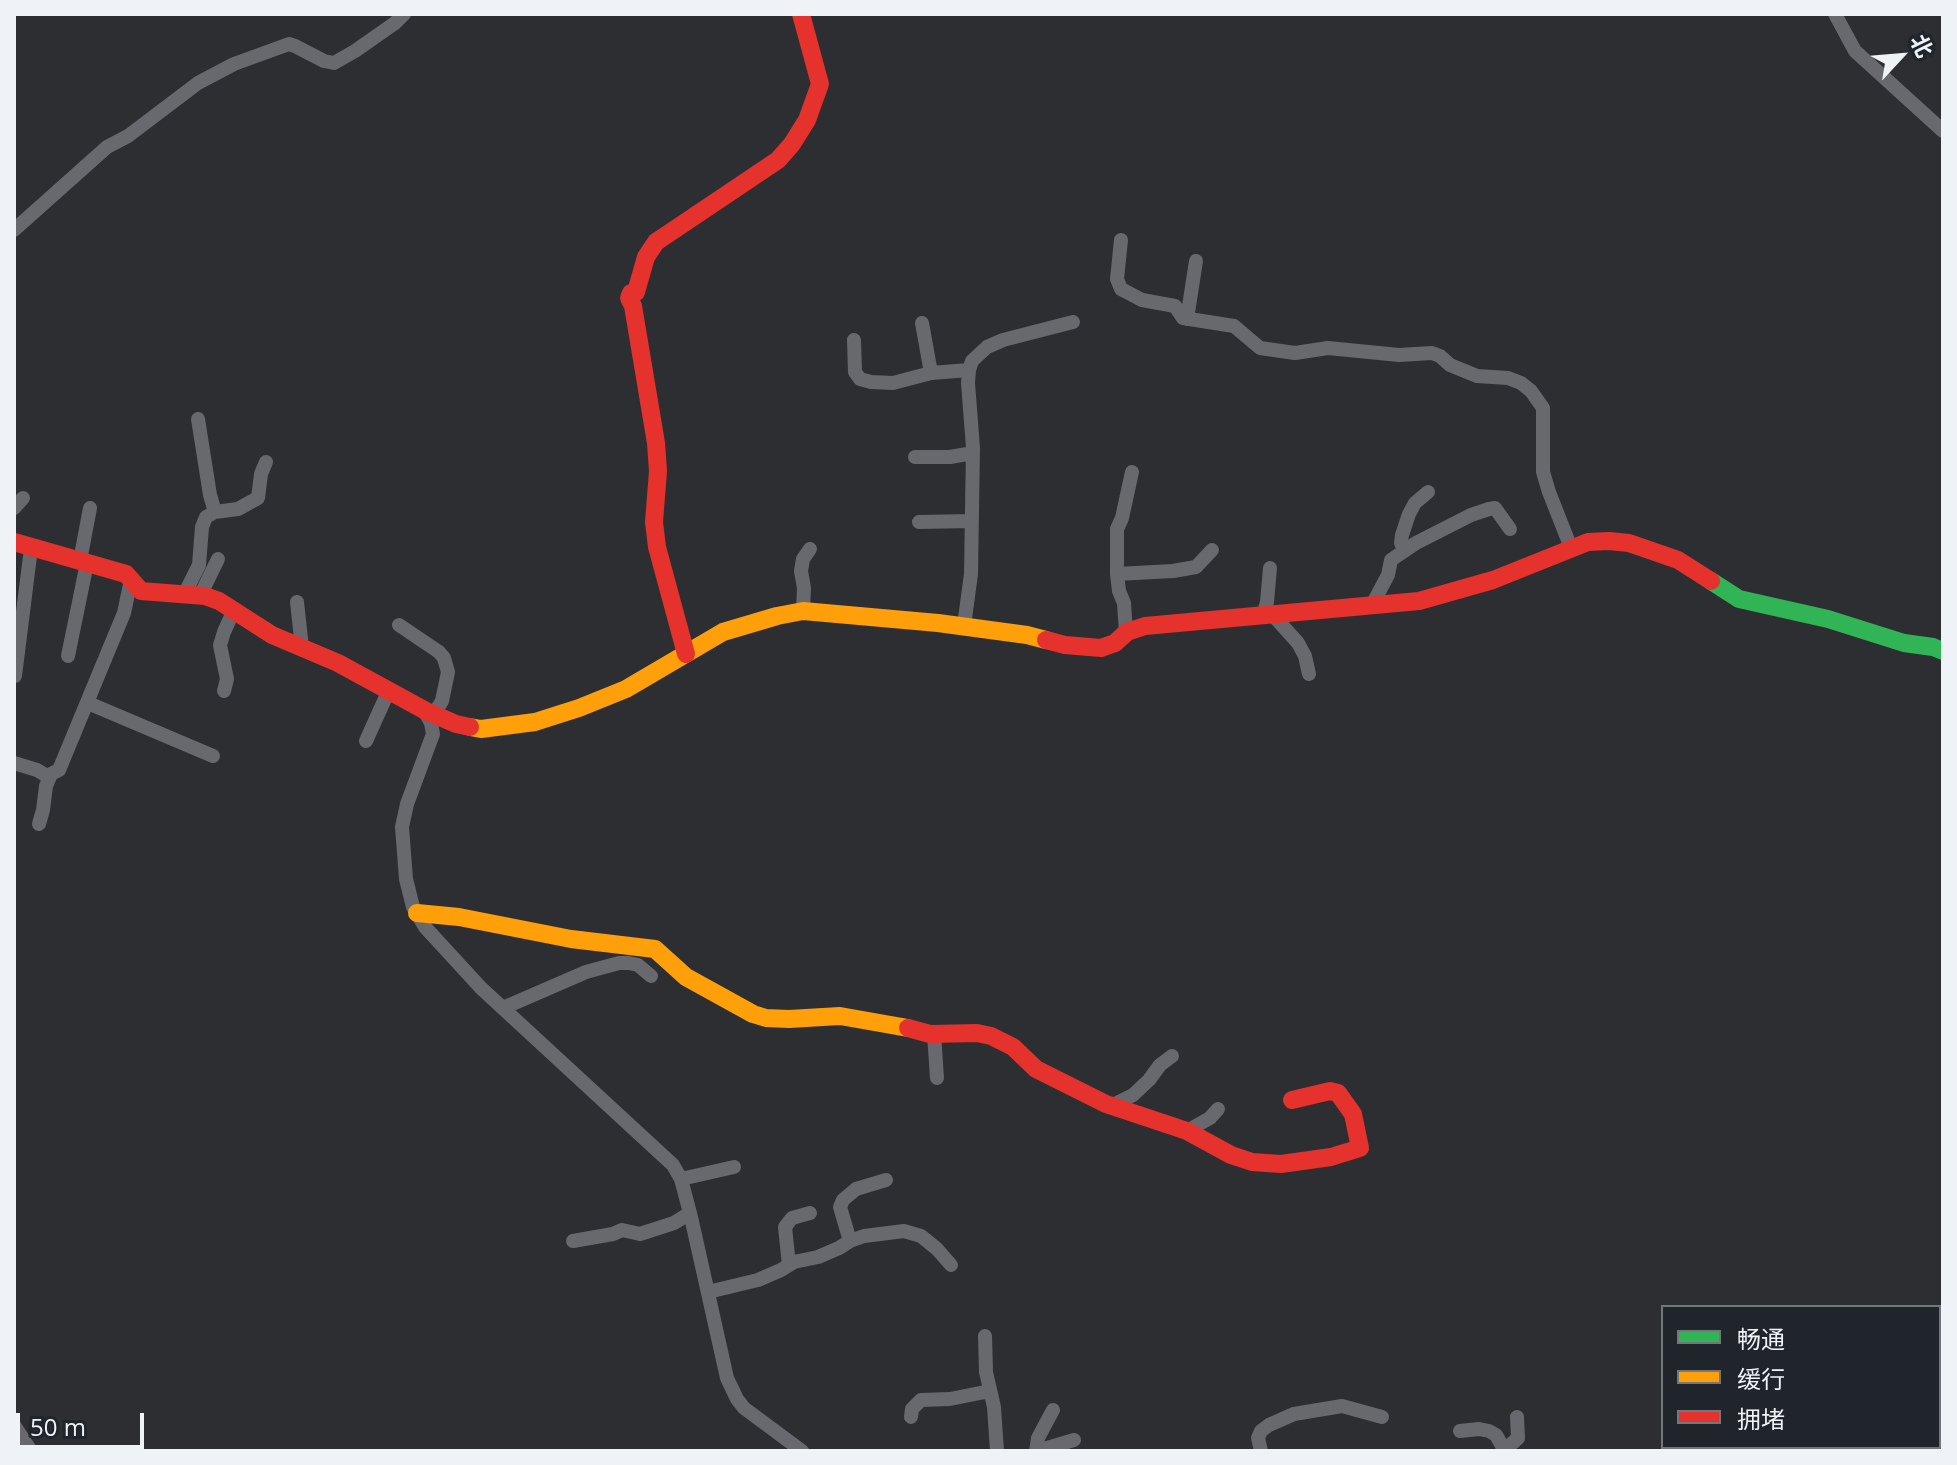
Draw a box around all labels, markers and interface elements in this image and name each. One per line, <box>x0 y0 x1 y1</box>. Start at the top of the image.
north arrow <box>1861 16 1941 96</box>
text: 北 <box>1904 29 1941 62</box>
legend <box>1661 1305 1941 1449</box>
text: 畅通 <box>1737 1322 1785 1355</box>
text: 缓行 <box>1737 1362 1785 1395</box>
scale bar <box>20 1397 148 1447</box>
text: 拥堵 <box>1737 1402 1785 1435</box>
text: 50 m <box>30 1410 86 1443</box>

